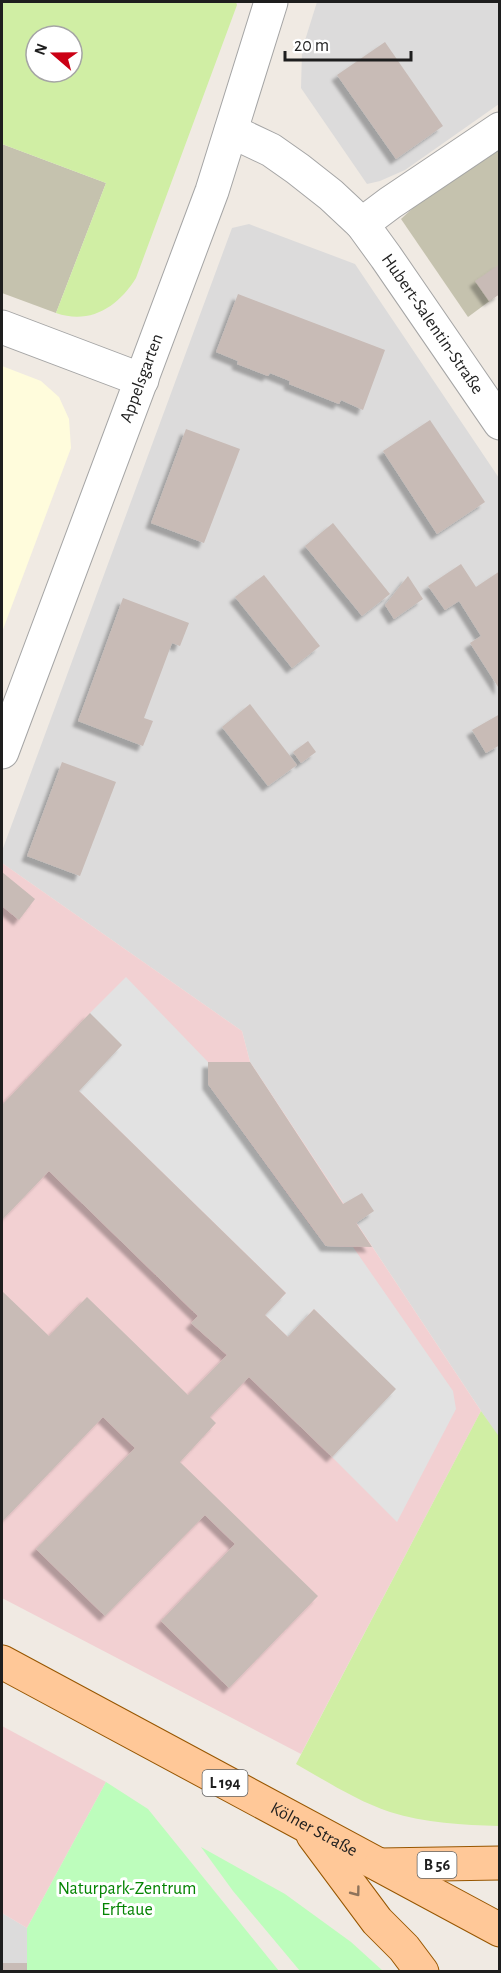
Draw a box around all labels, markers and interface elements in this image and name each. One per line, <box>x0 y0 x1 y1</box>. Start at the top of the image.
north arrow <box>24 24 84 84</box>
scale bar <box>285 24 411 62</box>
text: 20 m <box>294 37 329 55</box>
text: N <box>31 41 50 57</box>
street label: Hubert-Salentin-Straße <box>378 251 486 398</box>
street label: Appelsgarten <box>117 331 167 425</box>
road number: L 194 <box>202 1770 248 1796</box>
street label: Kölner Straße <box>267 1799 360 1860</box>
road number: B 56 <box>418 1852 456 1878</box>
park label: Naturpark-Zentrum Erftaue <box>58 1880 196 1919</box>
one-way arrow <box>348 1886 359 1897</box>

